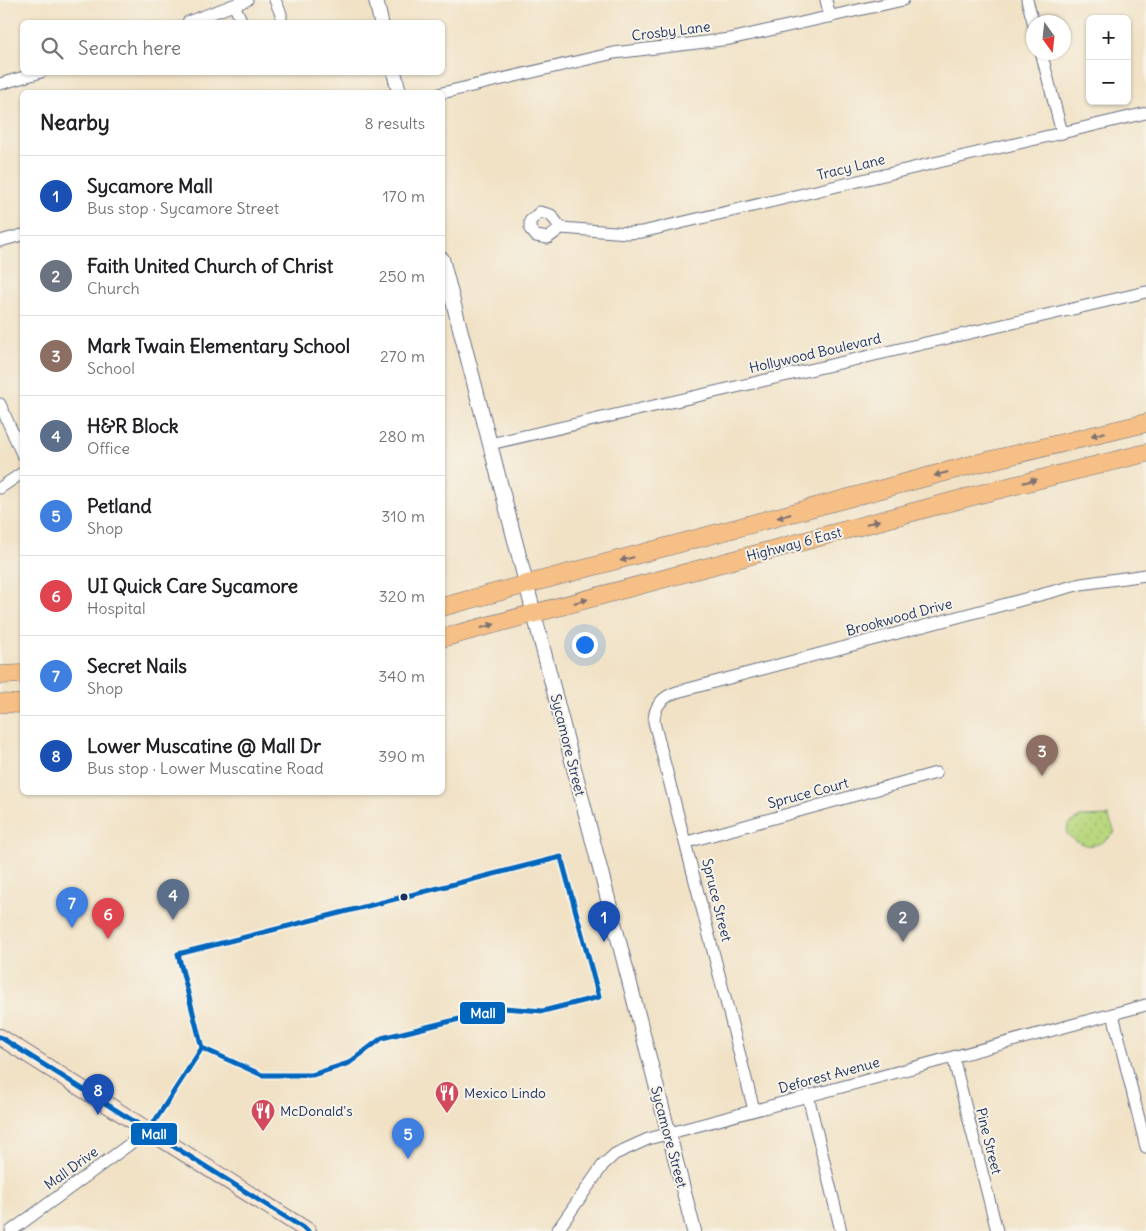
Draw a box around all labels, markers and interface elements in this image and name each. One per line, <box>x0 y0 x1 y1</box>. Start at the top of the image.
north arrow <box>1026 15 1071 60</box>
map controls <box>1086 15 1131 105</box>
button: + <box>1086 15 1131 60</box>
street label: Crosby Lane <box>631 17 711 45</box>
search box <box>20 20 445 75</box>
icon: search <box>38 34 66 62</box>
text: Search here <box>78 36 181 60</box>
button: − <box>1086 60 1131 105</box>
text: Nearby <box>40 109 110 136</box>
text: 8 results <box>364 113 425 133</box>
street label: Tracy Lane <box>815 150 887 184</box>
text: Sycamore Mall <box>87 174 213 198</box>
text: 1 <box>53 186 59 206</box>
text: 170 m <box>382 186 425 206</box>
text: Bus stop · Sycamore Street <box>87 198 279 218</box>
text: Faith United Church of Christ <box>87 254 333 278</box>
text: 2 <box>52 266 60 286</box>
text: 250 m <box>379 266 425 286</box>
text: Church <box>87 278 140 298</box>
street label: Hollywood Boulevard <box>747 329 883 377</box>
text: Mark Twain Elementary School <box>87 334 350 358</box>
text: 3 <box>51 346 61 366</box>
text: 270 m <box>380 346 425 366</box>
text: School <box>87 358 135 378</box>
text: H&R Block <box>87 414 179 438</box>
text: 4 <box>51 426 61 446</box>
text: 280 m <box>379 426 425 446</box>
one-way arrow <box>1091 430 1106 438</box>
text: Office <box>87 438 130 458</box>
one-way arrow <box>933 470 948 478</box>
one-way arrow <box>1023 477 1038 485</box>
text: Petland <box>87 494 152 518</box>
text: 5 <box>51 506 61 526</box>
text: 310 m <box>381 506 425 526</box>
one-way arrow <box>776 512 792 520</box>
text: Shop <box>87 518 123 538</box>
one-way arrow <box>866 518 881 526</box>
street label: Highway 6 East <box>744 523 844 565</box>
one-way arrow <box>620 555 635 563</box>
text: UI Quick Care Sycamore <box>87 574 298 598</box>
text: 6 <box>51 586 61 606</box>
text: 320 m <box>379 586 425 606</box>
street label: Brookwood Drive <box>844 594 954 640</box>
one-way arrow <box>574 597 589 605</box>
text: Hospital <box>87 598 146 618</box>
one-way arrow <box>481 622 496 630</box>
your location <box>572 632 598 658</box>
text: Secret Nails <box>87 654 187 678</box>
text: 7 <box>52 666 60 686</box>
text: 340 m <box>378 666 425 686</box>
text: Shop <box>87 678 123 698</box>
street label: Sycamore Street <box>547 692 589 798</box>
text: Lower Muscatine @ Mall Dr <box>87 734 321 758</box>
pin: 3 <box>1026 735 1058 776</box>
text: 8 <box>51 746 61 766</box>
text: 390 m <box>378 746 425 766</box>
text: Bus stop · Lower Muscatine Road <box>87 758 324 778</box>
street label: Spruce Court <box>766 774 851 812</box>
street label: Spruce Street <box>698 857 736 944</box>
pin: 4 <box>157 879 189 920</box>
pin: 7 <box>56 887 88 928</box>
unlabelled marker <box>399 892 409 902</box>
pin: 6 <box>92 898 124 939</box>
pin: 1 <box>588 901 620 942</box>
pin: 2 <box>887 901 919 942</box>
line badge: Mall <box>459 1001 506 1025</box>
text: Mall <box>470 1004 496 1022</box>
street label: Deforest Avenue <box>776 1053 882 1097</box>
pin: 8 <box>82 1074 114 1115</box>
restaurant icon: Mexico Lindo <box>434 1080 460 1114</box>
place label: Mexico Lindo <box>464 1084 546 1102</box>
street label: Sycamore Street <box>647 1084 691 1190</box>
restaurant icon: McDonald's <box>250 1098 276 1132</box>
place label: McDonald's <box>280 1102 353 1120</box>
street label: Pine Street <box>972 1106 1006 1176</box>
pin: 5 <box>392 1118 424 1159</box>
line badge: Mall <box>130 1122 178 1146</box>
text: Mall <box>141 1125 167 1143</box>
street label: Mall Drive <box>41 1143 101 1193</box>

